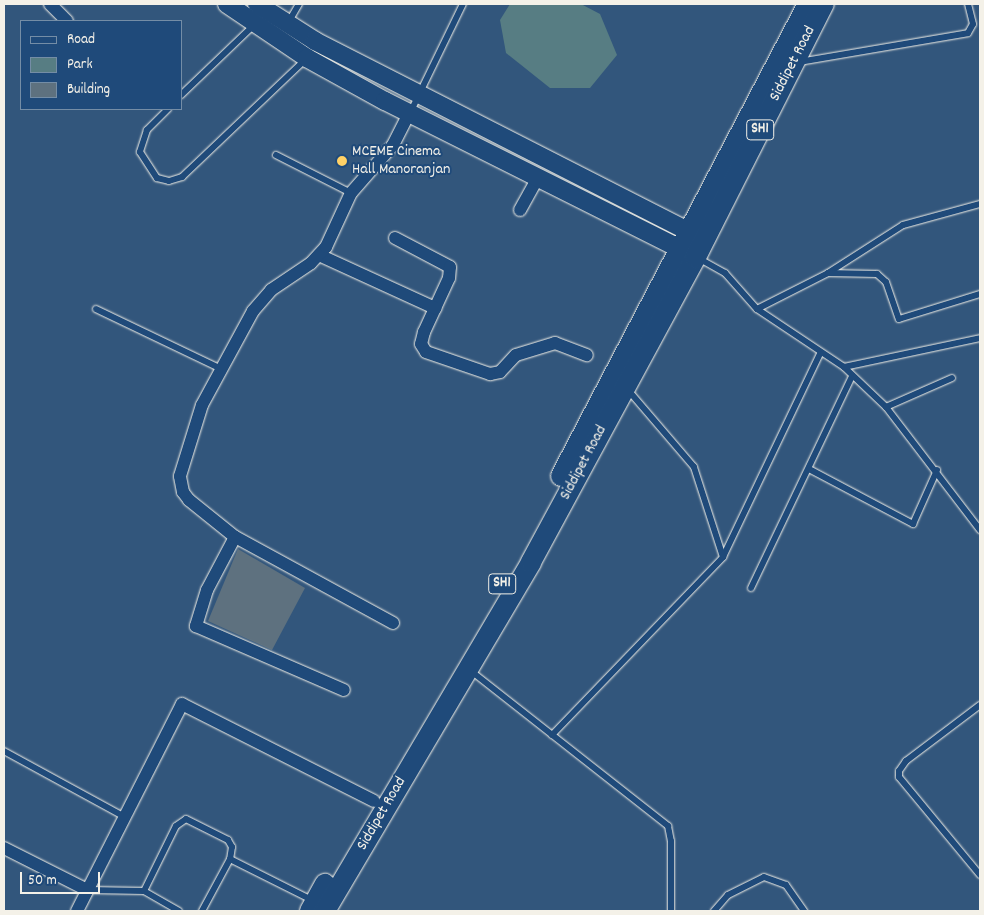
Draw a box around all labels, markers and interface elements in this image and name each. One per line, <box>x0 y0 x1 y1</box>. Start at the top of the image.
legend <box>20 20 182 110</box>
street label: Siddipet Road <box>766 23 820 105</box>
text: Road <box>67 29 95 51</box>
text: Park <box>67 54 93 76</box>
text: Building <box>67 79 110 101</box>
road number: SH1 <box>745 118 775 142</box>
place label: MCEME Cinema Hall Manoranjan <box>352 142 450 180</box>
marker: MCEME Cinema Hall Manoranjan <box>336 155 348 167</box>
street label: Siddipet Road <box>556 422 612 504</box>
road number: SH1 <box>487 572 517 596</box>
street label: Siddipet Road <box>353 774 411 854</box>
scale bar <box>22 862 102 894</box>
text: 50 m <box>28 870 57 892</box>

